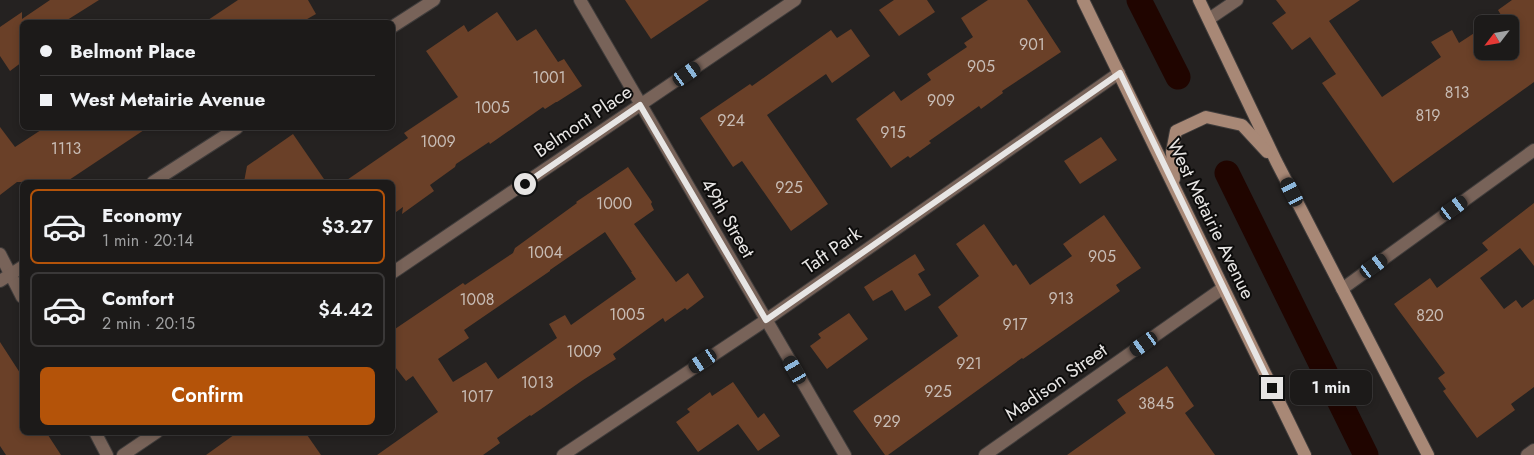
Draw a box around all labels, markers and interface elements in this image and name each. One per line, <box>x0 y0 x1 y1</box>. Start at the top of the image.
north arrow <box>1474 15 1519 60</box>
map controls <box>1474 15 1519 60</box>
house number: 901 <box>1019 33 1045 56</box>
text: Belmont Place <box>70 38 196 65</box>
house number: 905 <box>967 55 995 78</box>
car <box>670 59 703 89</box>
house number: 1001 <box>532 66 566 89</box>
street label: Belmont Place <box>529 78 638 164</box>
house number: 813 <box>1445 81 1470 104</box>
text: West Metairie Avenue <box>70 86 265 113</box>
house number: 909 <box>927 89 955 112</box>
house number: 1005 <box>474 96 510 119</box>
house number: 819 <box>1415 104 1441 127</box>
house number: 924 <box>717 109 745 132</box>
house number: 915 <box>880 121 906 144</box>
house number: 1009 <box>420 130 456 153</box>
street label: West Metairie Avenue <box>1161 134 1262 304</box>
house number: 1113 <box>51 137 81 160</box>
route start <box>514 173 536 195</box>
street label: 49th Street <box>694 173 762 263</box>
car <box>1278 175 1305 209</box>
house number: 925 <box>775 176 803 199</box>
house number: 1000 <box>596 192 632 215</box>
car <box>1437 193 1470 223</box>
text: Economy <box>102 202 182 229</box>
icon: car <box>42 204 87 249</box>
text: $3.27 <box>321 213 373 240</box>
street label: Taft Park <box>797 220 867 280</box>
text: 1 min · 20:14 <box>102 229 193 252</box>
house number: 1004 <box>527 241 563 264</box>
house number: 905 <box>1088 245 1116 268</box>
car <box>1357 251 1390 281</box>
text: Comfort <box>102 285 174 312</box>
icon: car <box>42 287 87 332</box>
house number: 913 <box>1048 287 1074 310</box>
house number: 1008 <box>459 288 495 311</box>
text: $4.42 <box>318 296 373 323</box>
house number: 1005 <box>609 303 645 326</box>
house number: 820 <box>1416 304 1444 327</box>
text: 2 min · 20:15 <box>102 312 195 335</box>
house number: 917 <box>1003 313 1028 336</box>
car <box>1127 329 1160 359</box>
street label: Madison Street <box>999 336 1113 427</box>
house number: 1009 <box>566 340 602 363</box>
car <box>686 346 719 376</box>
house number: 921 <box>956 352 982 375</box>
car <box>781 353 808 387</box>
button: Confirm <box>40 367 375 425</box>
callout: 1 min <box>1290 370 1372 406</box>
house number: 1013 <box>521 371 554 394</box>
text: 1 min <box>1312 376 1350 399</box>
route end <box>1261 377 1283 399</box>
house number: 925 <box>924 380 952 403</box>
house number: 1017 <box>461 385 494 408</box>
house number: 3845 <box>1138 392 1174 415</box>
house number: 929 <box>873 410 901 433</box>

